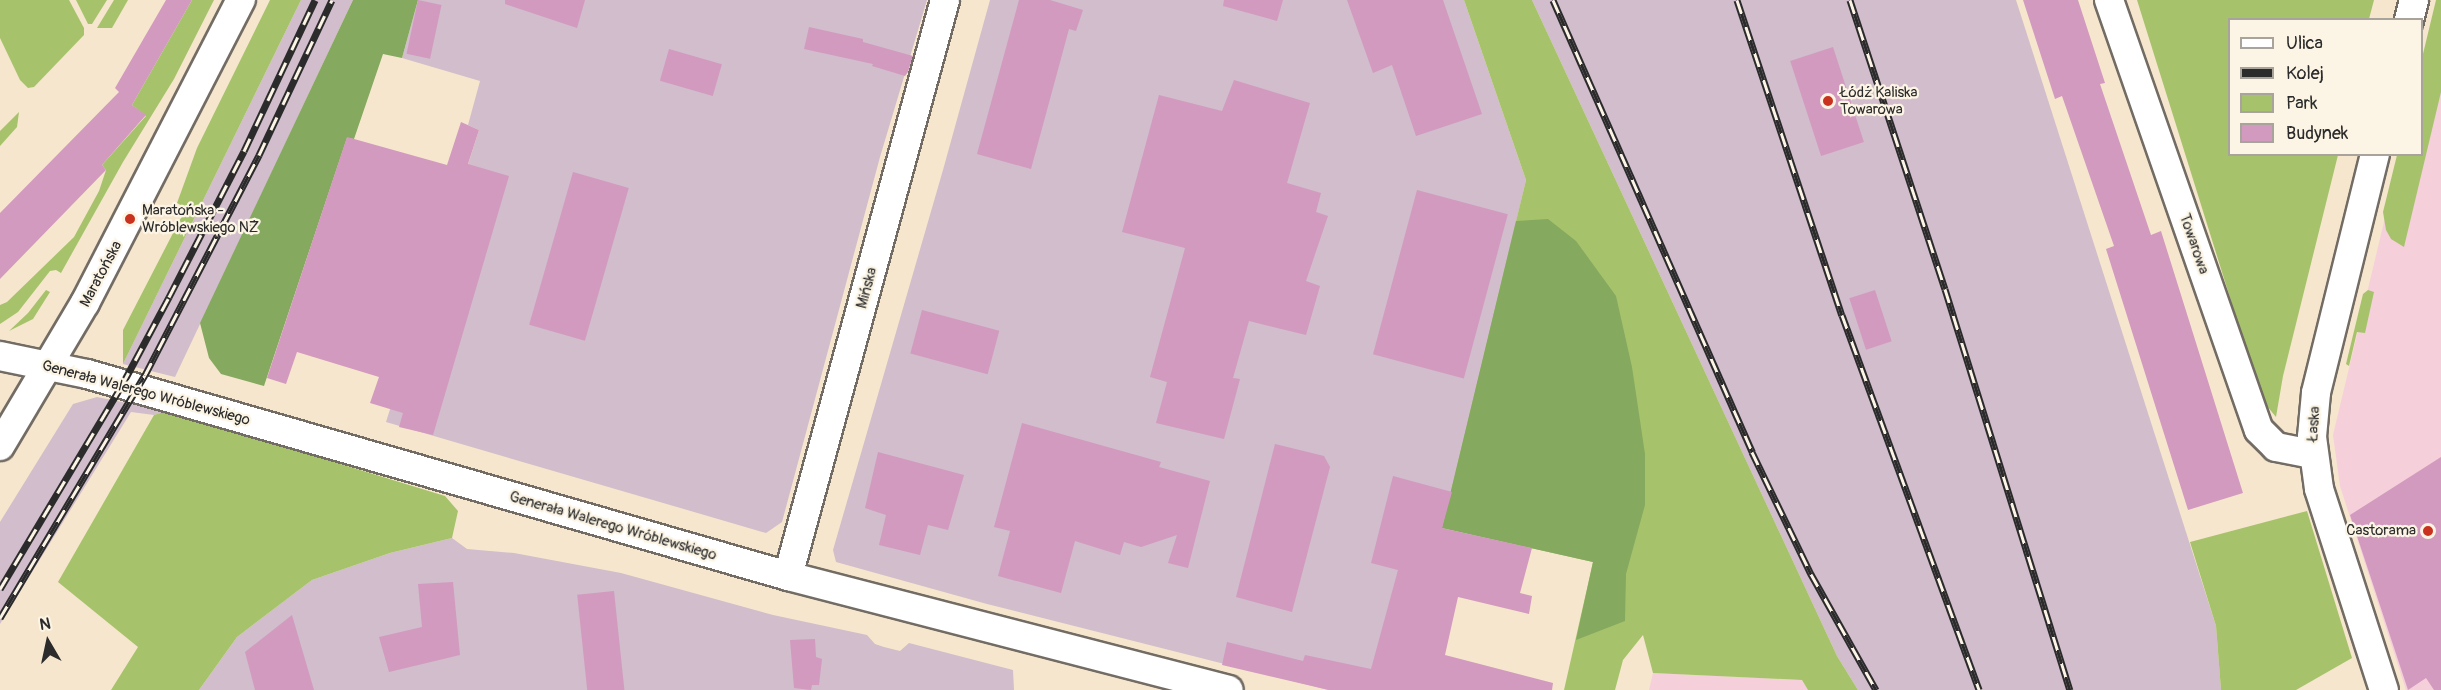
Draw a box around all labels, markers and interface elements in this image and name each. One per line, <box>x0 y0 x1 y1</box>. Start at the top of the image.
legend <box>2228 18 2423 156</box>
text: Ulica <box>2286 32 2323 55</box>
text: Kolej <box>2286 62 2324 85</box>
place label: Łódź Kaliska Towarowa <box>1840 83 1917 118</box>
text: Park <box>2286 92 2318 115</box>
marker: Łódź Kaliska Towarowa <box>1821 94 1835 108</box>
text: Budynek <box>2286 122 2348 145</box>
place label: Maratońska - Wróblewskiego NŻ <box>142 201 260 236</box>
street label: Towarowa <box>2175 211 2213 277</box>
marker: Maratońska - Wróblewskiego NŻ <box>123 212 137 226</box>
street label: Maratońska <box>76 238 126 310</box>
street label: Mińska <box>853 265 881 311</box>
street label: Generała Walerego Wróblewskiego <box>40 357 252 429</box>
street label: Łaska <box>2304 406 2324 442</box>
street label: Generała Walerego Wróblewskiego <box>507 488 719 564</box>
place label: Castorama <box>2346 522 2416 540</box>
marker: Castorama <box>2421 524 2435 538</box>
north arrow <box>18 612 78 672</box>
text: N <box>38 613 52 635</box>

